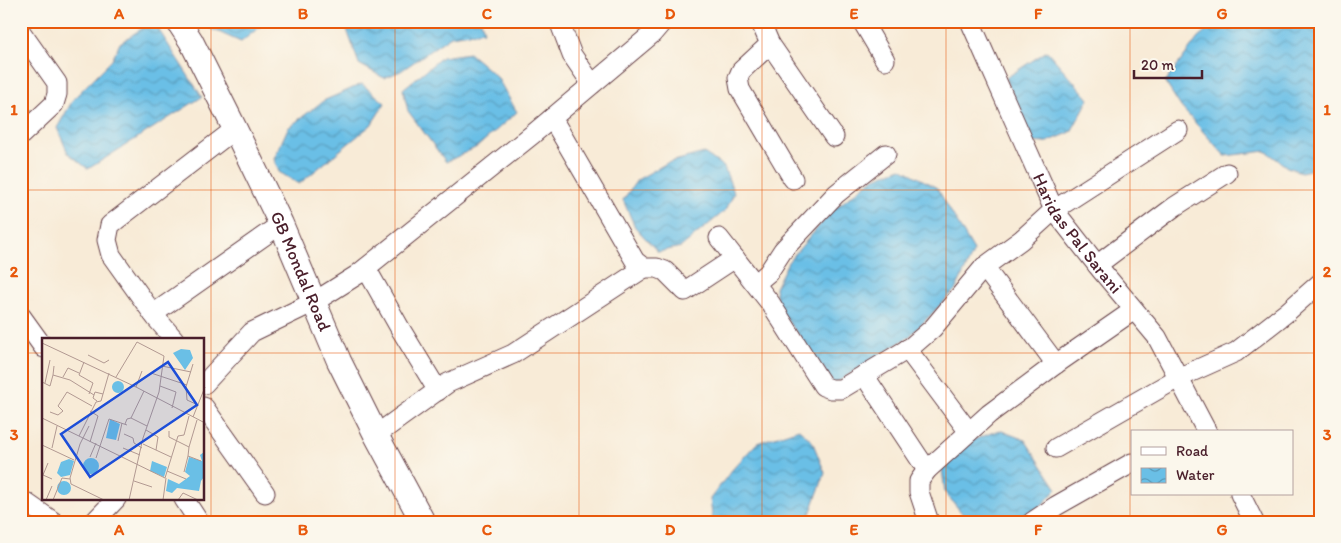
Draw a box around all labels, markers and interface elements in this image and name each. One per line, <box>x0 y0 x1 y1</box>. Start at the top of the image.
text: A <box>113 4 125 23</box>
text: B <box>298 4 309 23</box>
text: C <box>482 4 493 23</box>
text: D <box>665 4 676 23</box>
text: E <box>850 4 859 23</box>
text: F <box>1034 4 1043 23</box>
text: G <box>1216 4 1228 23</box>
scale bar <box>1134 48 1201 80</box>
text: 20 m <box>1141 56 1175 74</box>
text: 1 <box>10 100 18 119</box>
text: 1 <box>1323 100 1331 119</box>
street label: Haridas Pal Sarani <box>1028 170 1127 298</box>
street label: GB Mondal Road <box>265 208 336 335</box>
text: 2 <box>10 262 19 281</box>
text: 2 <box>1323 262 1332 281</box>
inset map <box>42 338 205 500</box>
text: 3 <box>10 425 19 444</box>
text: 3 <box>1323 425 1332 444</box>
legend <box>1131 430 1294 496</box>
text: Road <box>1176 442 1209 460</box>
text: Water <box>1176 466 1215 484</box>
text: A <box>113 520 125 539</box>
text: B <box>298 520 309 539</box>
text: C <box>482 520 493 539</box>
text: D <box>665 520 676 539</box>
text: E <box>850 520 859 539</box>
text: F <box>1034 520 1043 539</box>
text: G <box>1216 520 1228 539</box>

